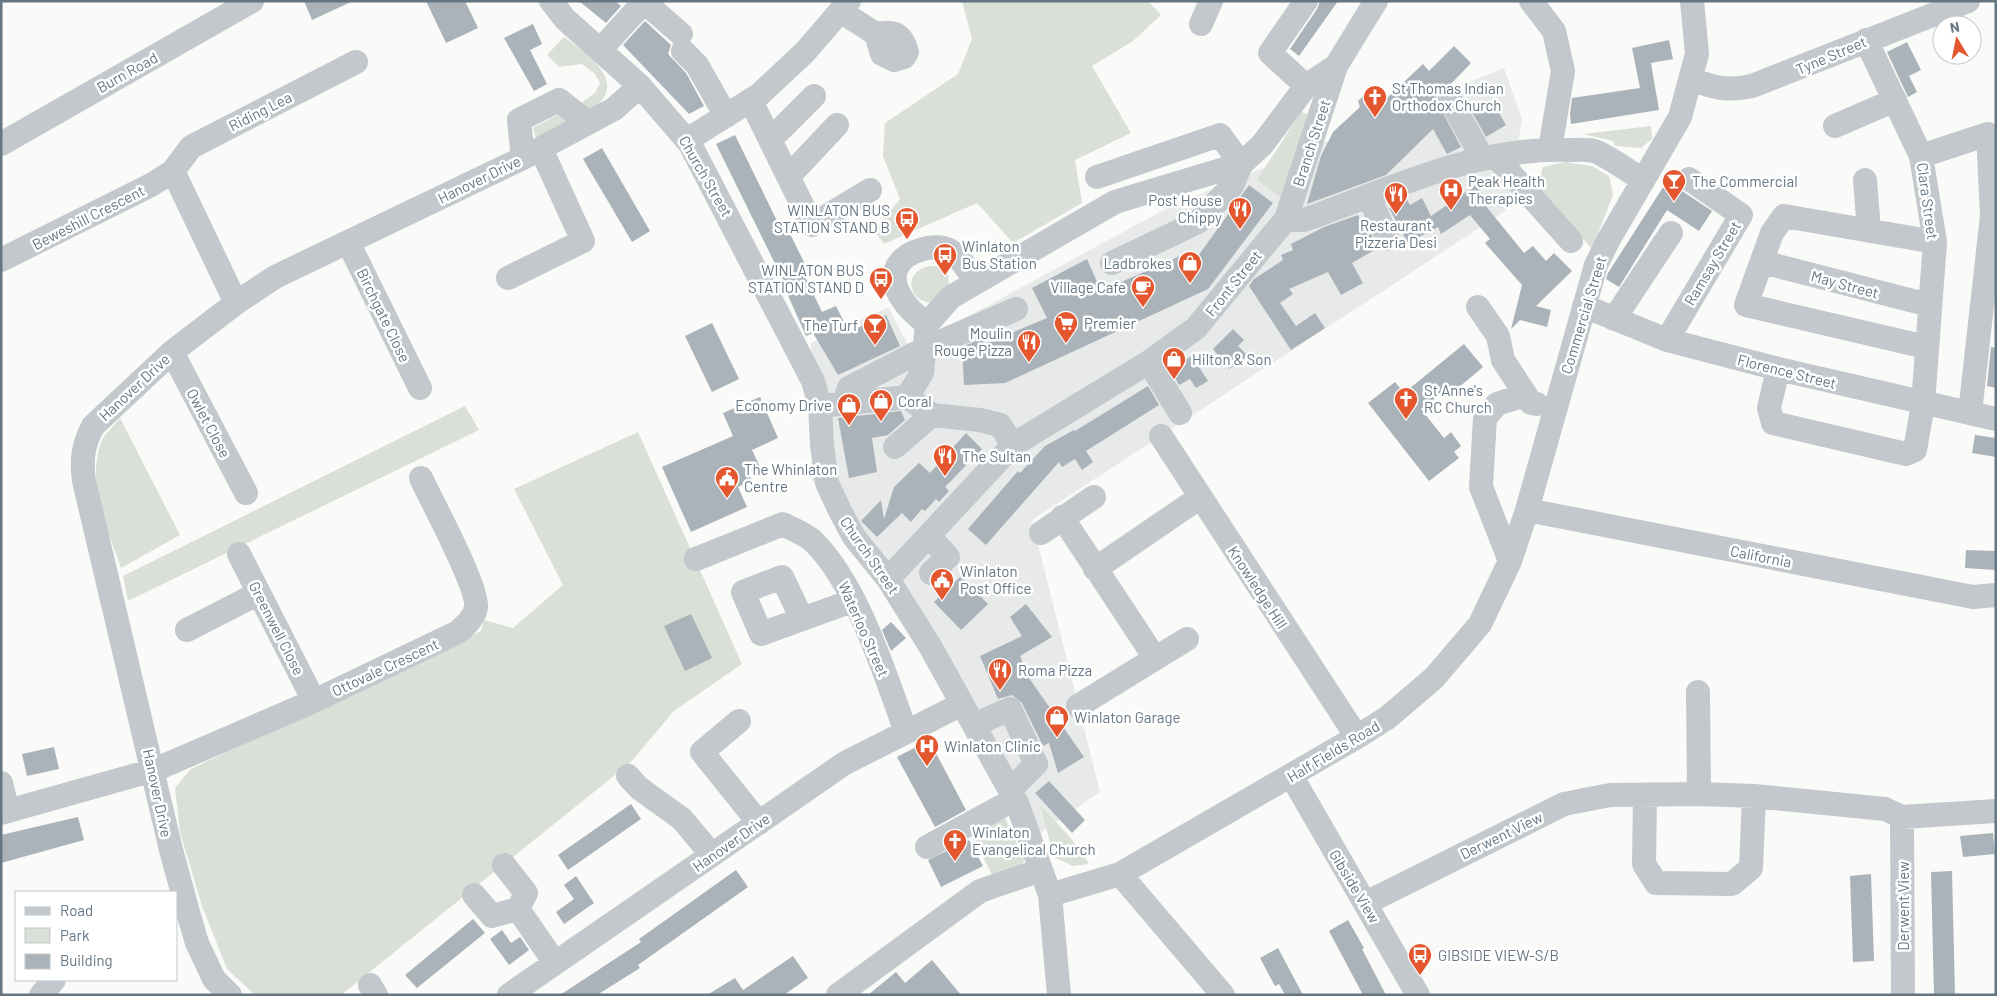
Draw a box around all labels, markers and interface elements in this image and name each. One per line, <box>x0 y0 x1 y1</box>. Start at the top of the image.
north arrow <box>1932 15 1982 65</box>
text: N <box>1949 18 1961 36</box>
street label: Tyne Street <box>1793 32 1869 78</box>
street label: Burn Road <box>93 48 161 96</box>
place label: St Thomas Indian Orthodox Church <box>1392 79 1504 114</box>
church icon: St Thomas Indian Orthodox Church <box>1362 84 1388 118</box>
street label: Riding Lea <box>226 87 294 135</box>
street label: Branch Street <box>1288 97 1334 189</box>
street label: Church Street <box>676 132 736 220</box>
street label: Hanover Drive <box>435 151 523 207</box>
street label: Clara Street <box>1914 161 1942 241</box>
bar icon: The Commercial <box>1661 168 1687 202</box>
place label: Peak Health Therapies <box>1468 172 1545 207</box>
place label: The Commercial <box>1692 172 1798 190</box>
hospital icon: Peak Health Therapies <box>1438 177 1464 211</box>
street label: Beweshill Crescent <box>29 181 147 253</box>
restaurant icon: Restaurant Pizzeria Desi <box>1383 181 1409 215</box>
place label: Post House Chippy <box>1148 191 1222 226</box>
restaurant icon: Post House Chippy <box>1227 196 1253 230</box>
place label: WINLATON BUS STATION STAND B <box>774 201 890 236</box>
bus stop icon: WINLATON BUS STATION STAND B <box>894 206 920 240</box>
place label: Restaurant Pizzeria Desi <box>1355 216 1437 251</box>
street label: Ramsay Street <box>1680 218 1744 308</box>
place label: Winlaton Bus Station <box>962 237 1037 272</box>
bus stop icon: Winlaton Bus Station <box>932 242 958 276</box>
street label: Front Street <box>1201 246 1265 320</box>
shop icon: Ladbrokes <box>1177 250 1203 284</box>
place label: Ladbrokes <box>1104 254 1172 272</box>
street label: Commercial Street <box>1557 254 1609 376</box>
place label: WINLATON BUS STATION STAND D <box>748 261 864 296</box>
street label: Birchgate Close <box>353 265 415 365</box>
bus stop icon: WINLATON BUS STATION STAND D <box>868 266 894 300</box>
street label: May Street <box>1809 266 1881 302</box>
cafe icon: Village Cafe <box>1130 274 1156 308</box>
place label: Village Cafe <box>1051 278 1126 296</box>
supermarket icon: Premier <box>1053 310 1079 344</box>
bar icon: The Turf <box>862 312 888 346</box>
place label: Premier <box>1084 314 1136 332</box>
place label: The Turf <box>804 316 858 334</box>
place label: Moulin Rouge Pizza <box>934 324 1012 359</box>
restaurant icon: Moulin Rouge Pizza <box>1016 329 1042 363</box>
shop icon: Hilton & Son <box>1161 346 1187 380</box>
street label: Hanover Drive <box>95 350 173 424</box>
place label: Hilton & Son <box>1192 350 1271 368</box>
street label: Florence Street <box>1736 350 1838 392</box>
place label: St Anne's RC Church <box>1424 381 1492 416</box>
street label: Owlet Close <box>183 385 235 461</box>
church icon: St Anne's RC Church <box>1393 386 1419 420</box>
shop icon: Coral <box>868 388 894 422</box>
shop icon: Economy Drive <box>836 392 862 426</box>
place label: Coral <box>898 392 932 410</box>
place label: Economy Drive <box>735 396 832 414</box>
restaurant icon: The Sultan <box>932 443 958 477</box>
place label: The Sultan <box>962 447 1031 465</box>
place label: The Whinlaton Centre <box>744 460 837 495</box>
public building icon: The Whinlaton Centre <box>714 465 740 499</box>
street label: Church Street <box>837 513 903 597</box>
street label: California <box>1729 541 1793 571</box>
street label: Knowledge Hill <box>1225 542 1291 632</box>
place label: Winlaton Post Office <box>960 562 1032 597</box>
public building icon: Winlaton Post Office <box>929 567 955 601</box>
street label: Greenwell Close <box>246 578 308 678</box>
street label: Waterloo Street <box>835 579 893 679</box>
street label: Ottovale Crescent <box>329 634 441 700</box>
restaurant icon: Roma Pizza <box>987 657 1013 691</box>
place label: Roma Pizza <box>1018 661 1092 679</box>
shop icon: Winlaton Garage <box>1044 704 1070 738</box>
place label: Winlaton Garage <box>1074 708 1181 726</box>
street label: Half Fields Road <box>1284 716 1382 786</box>
hospital icon: Winlaton Clinic <box>914 733 940 767</box>
place label: Winlaton Clinic <box>944 737 1041 755</box>
street label: Hanover Drive <box>140 747 176 839</box>
street label: Derwent View <box>1457 807 1545 863</box>
street label: Hanover Drive <box>689 809 773 875</box>
place label: Winlaton Evangelical Church <box>972 823 1096 858</box>
church icon: Winlaton Evangelical Church <box>942 828 968 862</box>
street label: Gibside View <box>1326 846 1384 926</box>
street label: Derwent View <box>1894 861 1912 951</box>
legend <box>15 891 178 981</box>
text: Road <box>60 901 93 919</box>
text: Park <box>60 926 90 944</box>
bus stop icon: GIBSIDE VIEW-S/B <box>1407 942 1433 976</box>
place label: GIBSIDE VIEW-S/B <box>1438 946 1559 964</box>
text: Building <box>60 951 113 969</box>

